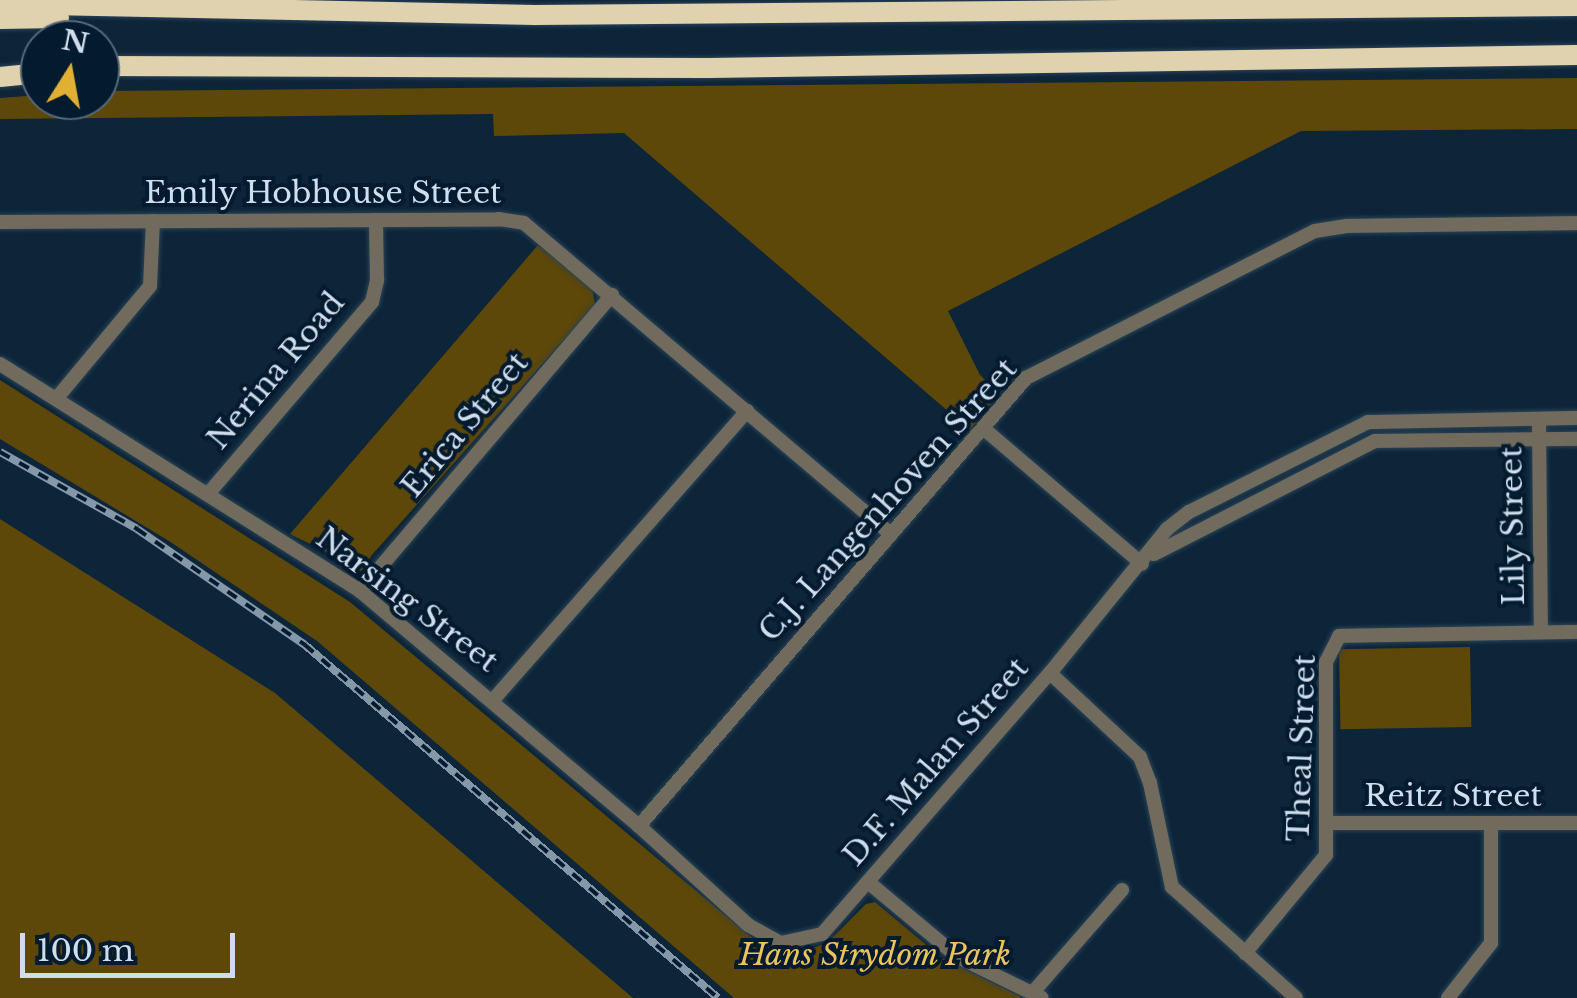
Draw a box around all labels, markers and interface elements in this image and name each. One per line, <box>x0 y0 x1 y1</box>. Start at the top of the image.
north arrow <box>20 20 120 120</box>
text: N <box>59 22 92 62</box>
street label: Emily Hobhouse Street <box>144 175 502 211</box>
street label: Nerina Road <box>200 285 352 457</box>
street label: Erica Street <box>394 345 536 505</box>
street label: C.J. Langenhoven Street <box>751 351 1025 649</box>
street label: Lily Street <box>1494 446 1532 606</box>
street label: Narsing Street <box>309 520 505 680</box>
street label: D.F. Malan Street <box>836 651 1036 873</box>
street label: Theal Street <box>1281 654 1323 842</box>
street label: Reitz Street <box>1364 778 1542 814</box>
scale bar <box>25 913 240 975</box>
text: 100 m <box>37 932 134 969</box>
park label: Hans Strydom Park <box>739 937 1011 973</box>

